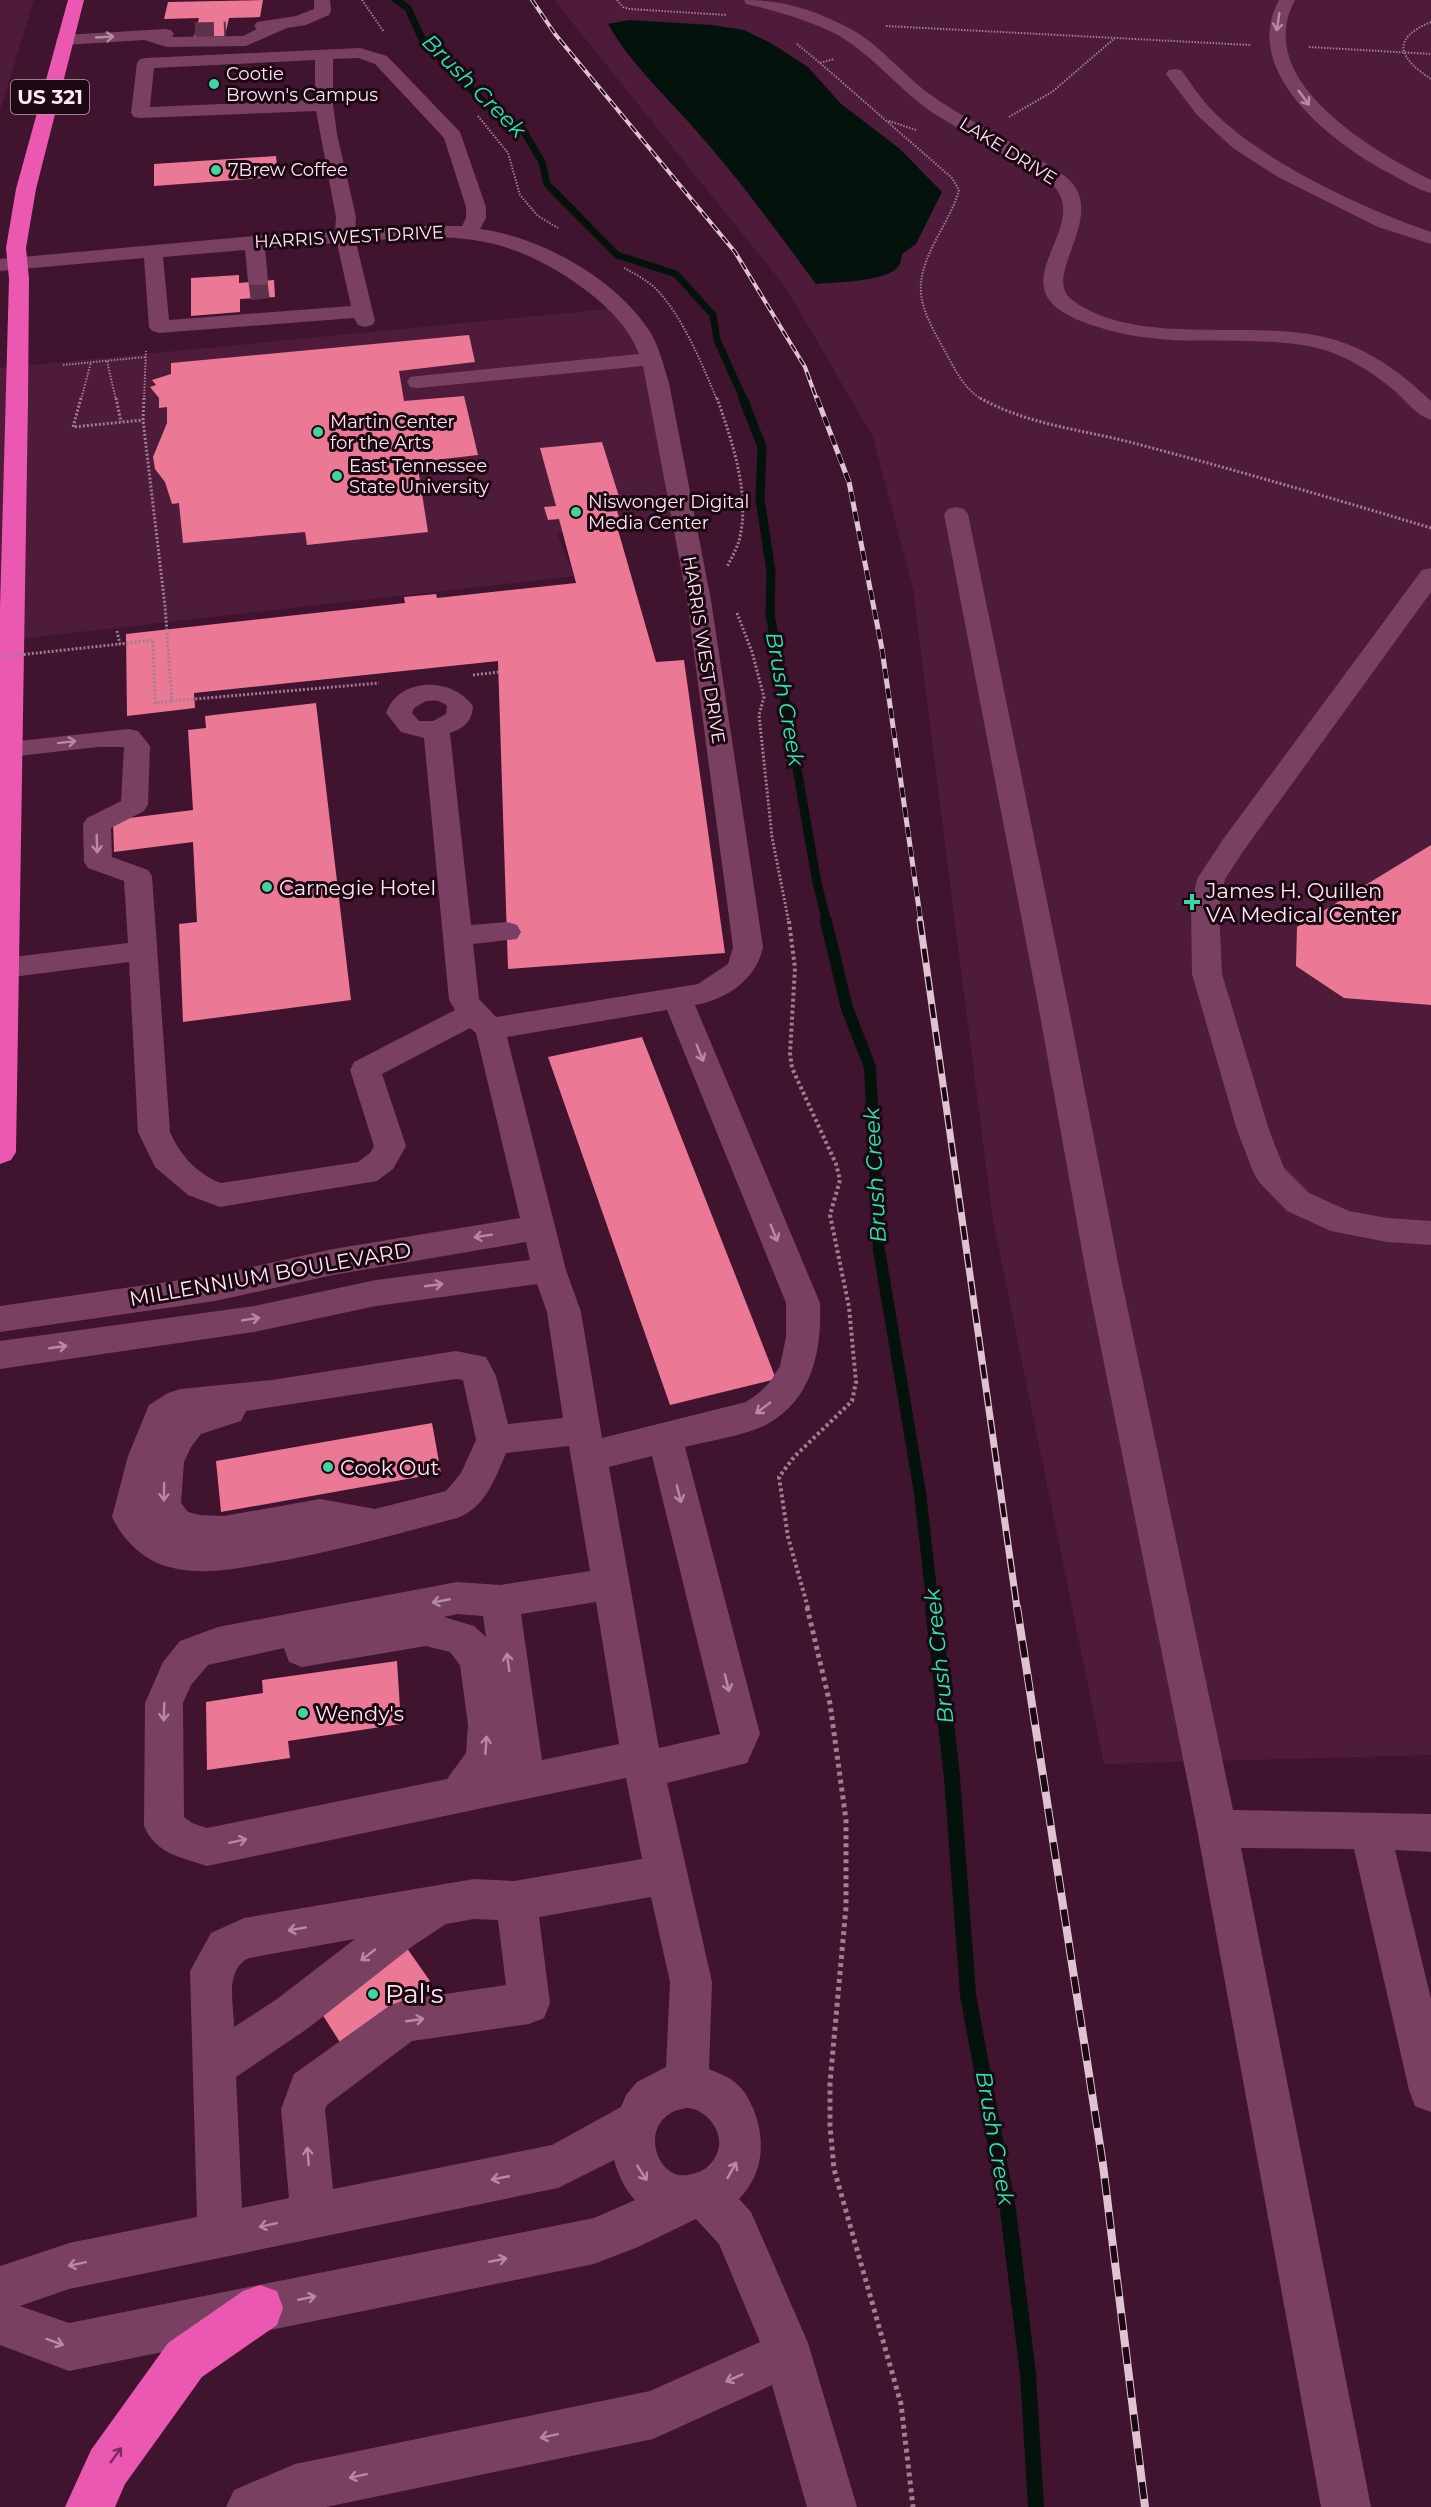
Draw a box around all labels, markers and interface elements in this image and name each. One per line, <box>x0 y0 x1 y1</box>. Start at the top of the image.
one-way arrow <box>1272 12 1283 31</box>
water label: Brush Creek <box>417 29 532 144</box>
one-way arrow <box>95 32 115 43</box>
place label: Cootie Brown's Campus <box>226 63 378 106</box>
marker: Cootie Brown's Campus <box>207 77 221 91</box>
road number: US 321 <box>11 80 89 114</box>
one-way arrow <box>1298 89 1310 105</box>
street label: LAKE DRIVE <box>955 112 1061 190</box>
place label: 7Brew Coffee <box>228 159 348 181</box>
marker: 7Brew Coffee <box>209 163 223 177</box>
street label: HARRIS WEST DRIVE <box>254 221 444 253</box>
place label: Martin Center for the Arts <box>330 411 455 454</box>
marker: Martin Center for the Arts <box>311 425 325 439</box>
place label: East Tennessee State University <box>349 455 489 498</box>
marker: East Tennessee State University <box>330 469 344 483</box>
place label: Niswonger Digital Media Center <box>588 491 749 534</box>
marker: Niswonger Digital Media Center <box>569 505 583 519</box>
street label: HARRIS WEST DRIVE <box>678 555 730 745</box>
water label: Brush Creek <box>760 630 810 769</box>
one-way arrow <box>57 736 77 747</box>
one-way arrow <box>92 834 103 854</box>
place label: Carnegie Hotel <box>279 875 436 900</box>
place label: James H. Quillen VA Medical Center <box>1205 878 1399 927</box>
marker: Carnegie Hotel <box>260 880 274 894</box>
marker: James H. Quillen VA Medical Center <box>1183 893 1201 911</box>
one-way arrow <box>695 1043 706 1062</box>
water label: Brush Creek <box>858 1106 892 1243</box>
one-way arrow <box>769 1224 780 1242</box>
one-way arrow <box>473 1231 493 1242</box>
street label: MILLENNIUM BOULEVARD <box>127 1237 413 1311</box>
one-way arrow <box>423 1279 443 1290</box>
one-way arrow <box>241 1313 260 1324</box>
one-way arrow <box>48 1341 67 1352</box>
one-way arrow <box>756 1402 772 1415</box>
place label: Cook Out <box>340 1455 439 1480</box>
marker: Cook Out <box>321 1460 335 1474</box>
one-way arrow <box>158 1481 169 1501</box>
one-way arrow <box>674 1484 686 1503</box>
water label: Brush Creek <box>918 1586 960 1725</box>
one-way arrow <box>432 1596 452 1607</box>
one-way arrow <box>503 1652 514 1672</box>
one-way arrow <box>722 1673 733 1692</box>
one-way arrow <box>159 1701 170 1721</box>
place label: Wendy's <box>315 1701 404 1726</box>
marker: Wendy's <box>296 1706 310 1720</box>
one-way arrow <box>481 1735 492 1755</box>
one-way arrow <box>228 1835 248 1846</box>
one-way arrow <box>288 1924 308 1935</box>
one-way arrow <box>360 1949 376 1962</box>
place label: Pal's <box>385 1978 444 2010</box>
marker: Pal's <box>366 1987 380 2001</box>
one-way arrow <box>404 2014 424 2025</box>
water label: Brush Creek <box>970 2069 1020 2208</box>
one-way arrow <box>302 2147 313 2167</box>
one-way arrow <box>726 2162 738 2179</box>
one-way arrow <box>636 2164 648 2181</box>
one-way arrow <box>491 2173 511 2184</box>
one-way arrow <box>259 2219 278 2231</box>
one-way arrow <box>488 2254 507 2265</box>
one-way arrow <box>68 2259 87 2270</box>
one-way arrow <box>297 2292 316 2303</box>
one-way arrow <box>45 2337 64 2348</box>
one-way arrow <box>725 2373 743 2384</box>
one-way arrow <box>540 2431 559 2442</box>
one-way arrow <box>110 2448 122 2464</box>
one-way arrow <box>349 2470 368 2482</box>

